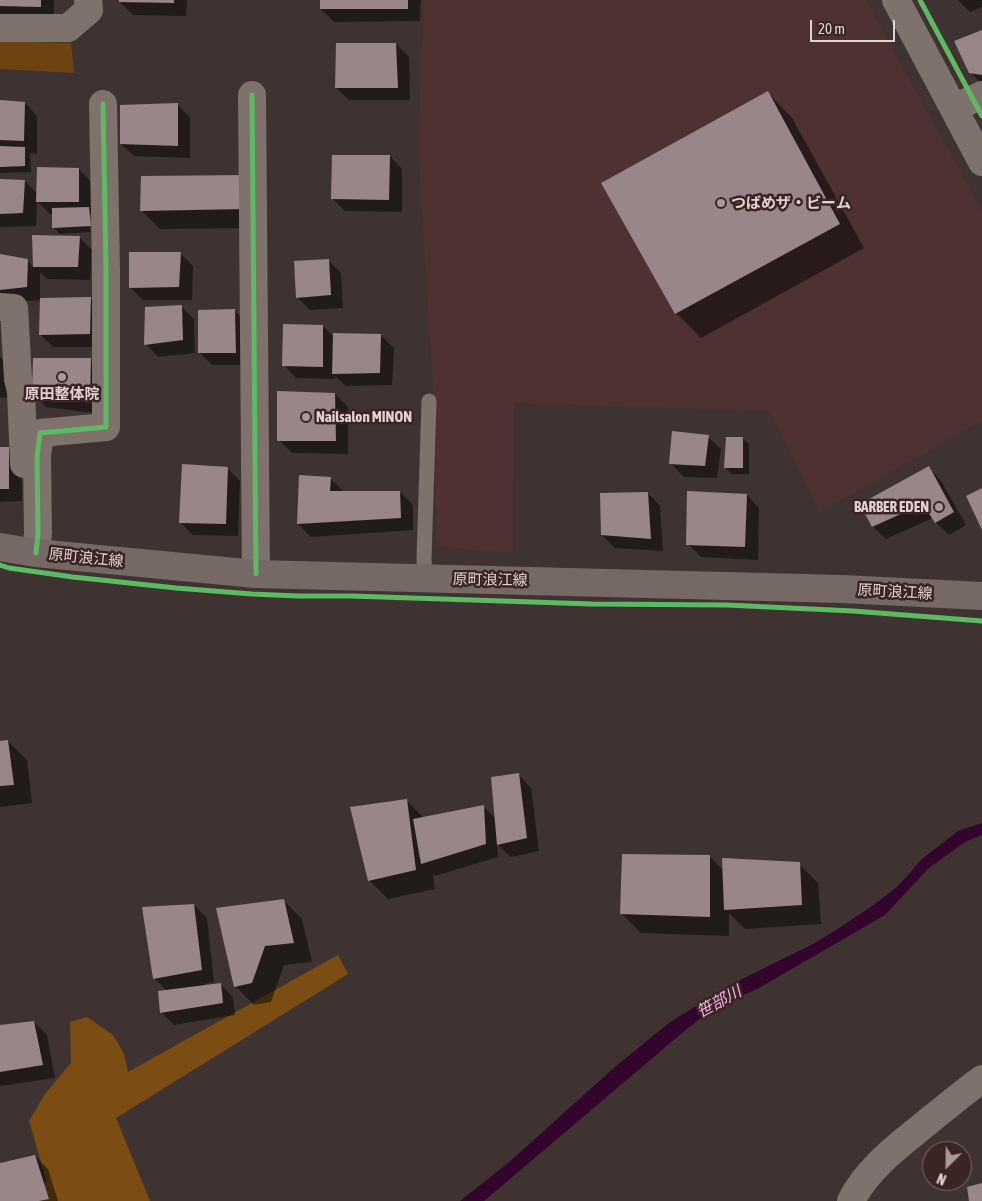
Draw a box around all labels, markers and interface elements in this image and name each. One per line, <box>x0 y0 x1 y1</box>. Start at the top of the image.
scale bar <box>812 10 897 42</box>
text: 20 m <box>818 20 845 37</box>
place label: つばめザ・ビーム <box>731 194 851 212</box>
marker: つばめザ・ビーム <box>715 197 727 209</box>
marker: 原田整体院 <box>56 371 68 383</box>
place label: 原田整体院 <box>25 385 99 403</box>
place label: Nailsalon MINON <box>316 408 412 426</box>
marker: Nailsalon MINON <box>300 411 312 423</box>
place label: BARBER EDEN <box>854 498 929 516</box>
marker: BARBER EDEN <box>933 501 945 513</box>
street label: 原町浪江線 <box>48 545 124 571</box>
street label: 原町浪江線 <box>452 570 528 590</box>
street label: 原町浪江線 <box>857 581 933 603</box>
water label: 笹部川 <box>693 982 745 1022</box>
north arrow <box>922 1141 972 1191</box>
text: N <box>935 1170 948 1188</box>

